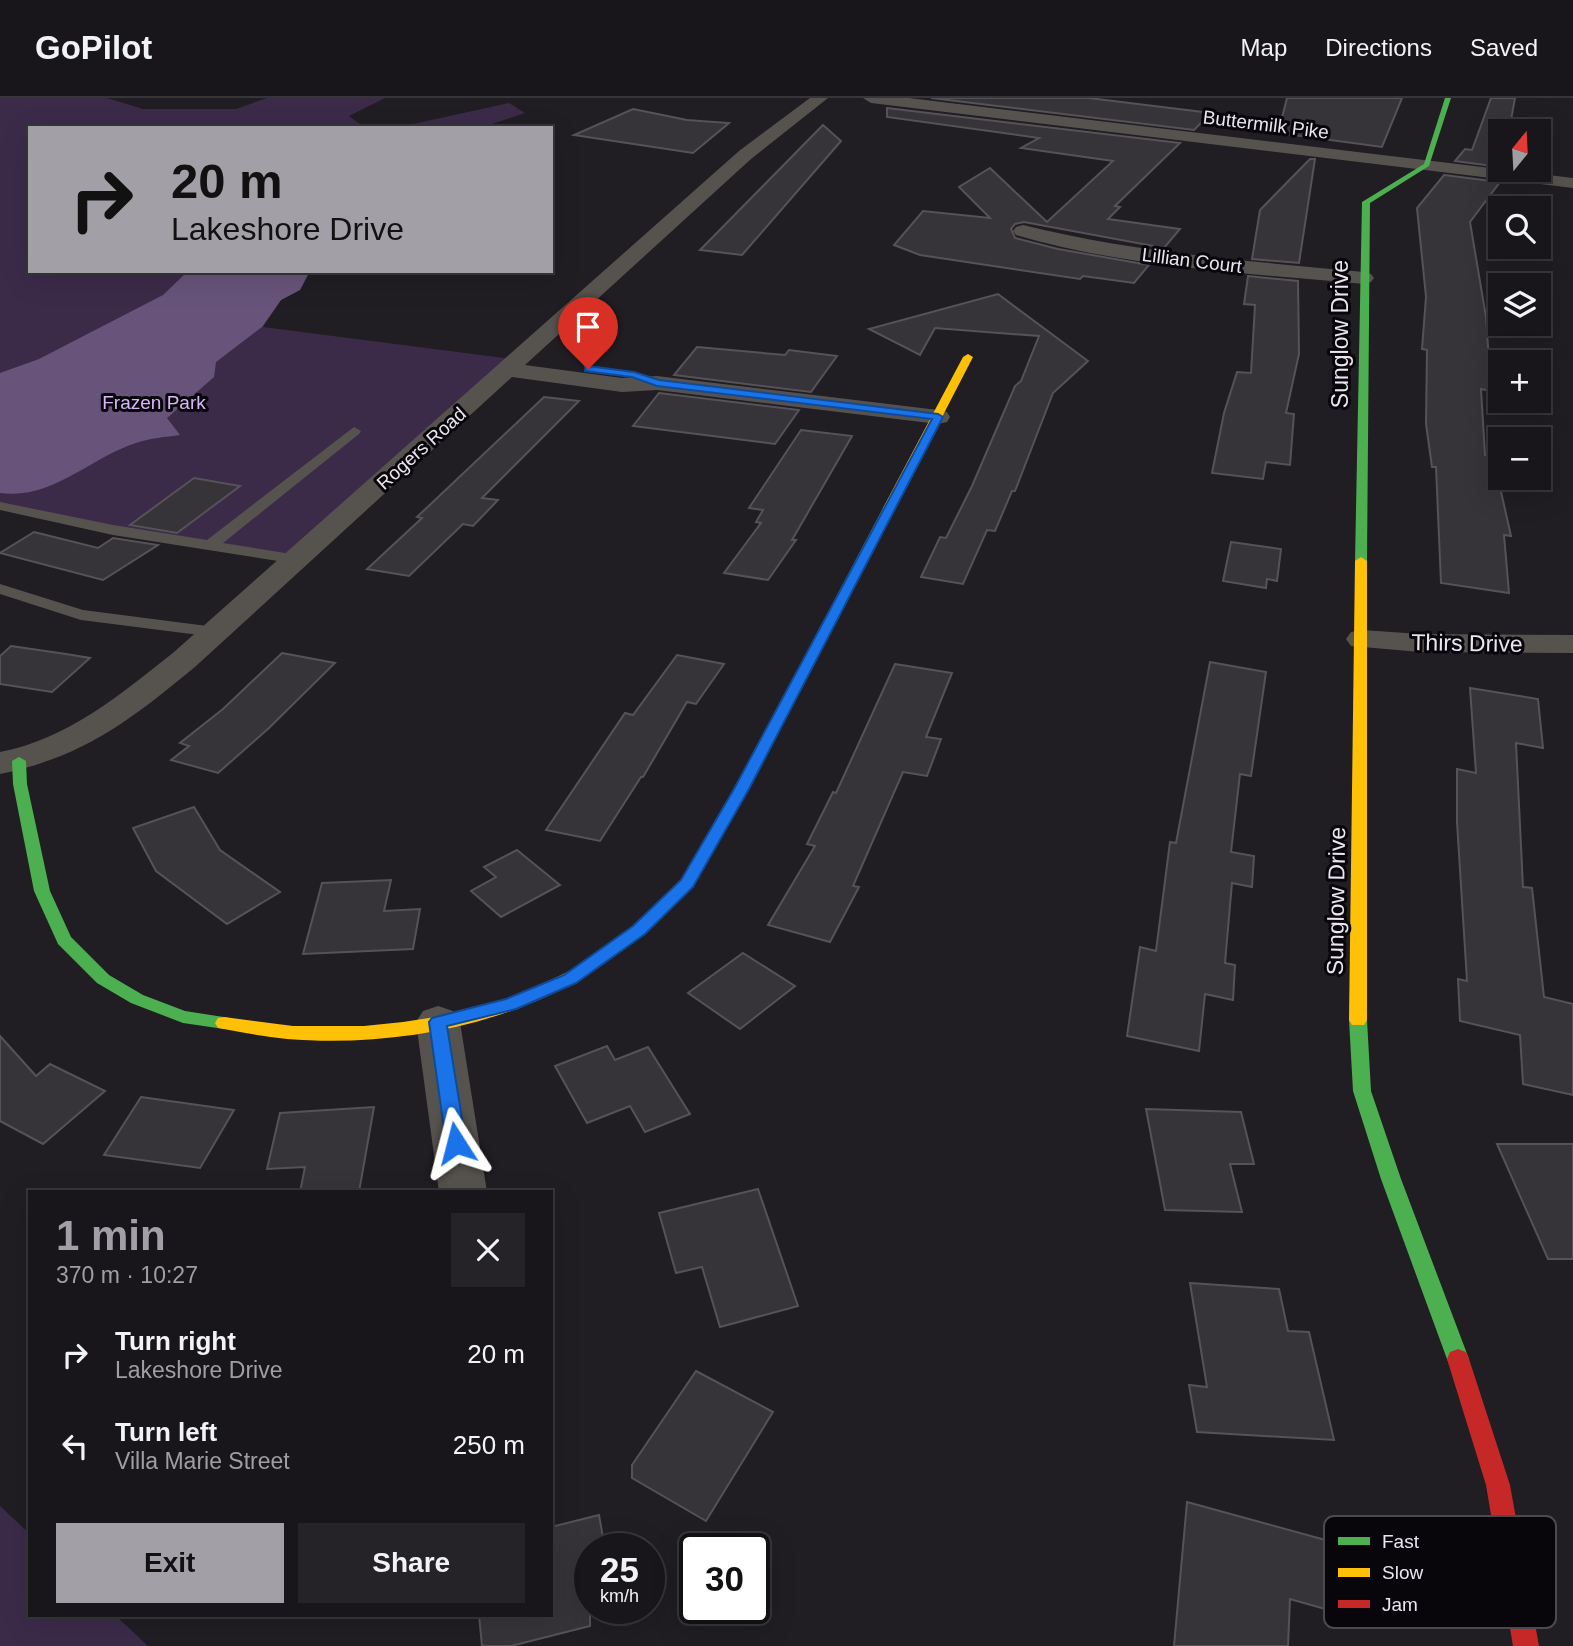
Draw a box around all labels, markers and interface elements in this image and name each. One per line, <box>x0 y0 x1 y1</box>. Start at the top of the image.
text: GoPilot <box>35 29 152 66</box>
text: Map <box>1241 34 1287 61</box>
text: Directions <box>1325 34 1432 61</box>
text: Saved <box>1470 34 1538 61</box>
street label: Buttermilk Pike <box>1202 106 1330 143</box>
north arrow <box>1488 119 1550 182</box>
map controls <box>1488 119 1551 490</box>
icon: right <box>56 154 147 245</box>
text: 20 m <box>171 154 283 208</box>
button: search <box>1488 196 1551 259</box>
text: Lakeshore Drive <box>171 211 404 247</box>
street label: Lillian Court <box>1141 244 1244 277</box>
street label: Sunglow Drive <box>1327 260 1353 408</box>
button: layers <box>1488 273 1551 336</box>
pin <box>558 297 618 369</box>
icon: arrive <box>569 308 607 346</box>
button: + <box>1488 350 1551 413</box>
park label: Frazen Park <box>102 392 206 413</box>
street label: Rogers Road <box>373 403 470 494</box>
button: − <box>1488 427 1551 490</box>
street label: Thirs Drive <box>1411 629 1523 657</box>
street label: Sunglow Drive <box>1322 827 1350 975</box>
position arrow <box>419 1106 493 1180</box>
text: 1 min <box>56 1212 166 1259</box>
button: close <box>451 1213 525 1287</box>
text: 370 m · 10:27 <box>56 1262 198 1288</box>
text: Turn right <box>115 1326 236 1356</box>
icon: right <box>56 1336 94 1374</box>
text: 20 m <box>467 1339 525 1369</box>
text: Lakeshore Drive <box>115 1357 282 1383</box>
text: Turn left <box>115 1417 217 1447</box>
icon: left <box>56 1427 94 1465</box>
text: 250 m <box>453 1430 525 1460</box>
text: Villa Marie Street <box>115 1448 290 1474</box>
legend <box>1324 1516 1556 1628</box>
button: Exit <box>56 1523 284 1603</box>
button: Share <box>298 1523 525 1603</box>
text: Fast <box>1382 1531 1420 1552</box>
speed limit sign: 30 <box>679 1533 770 1624</box>
text: 25 <box>600 1550 639 1589</box>
text: Slow <box>1382 1562 1423 1583</box>
text: km/h <box>600 1586 639 1606</box>
text: Jam <box>1382 1594 1418 1615</box>

